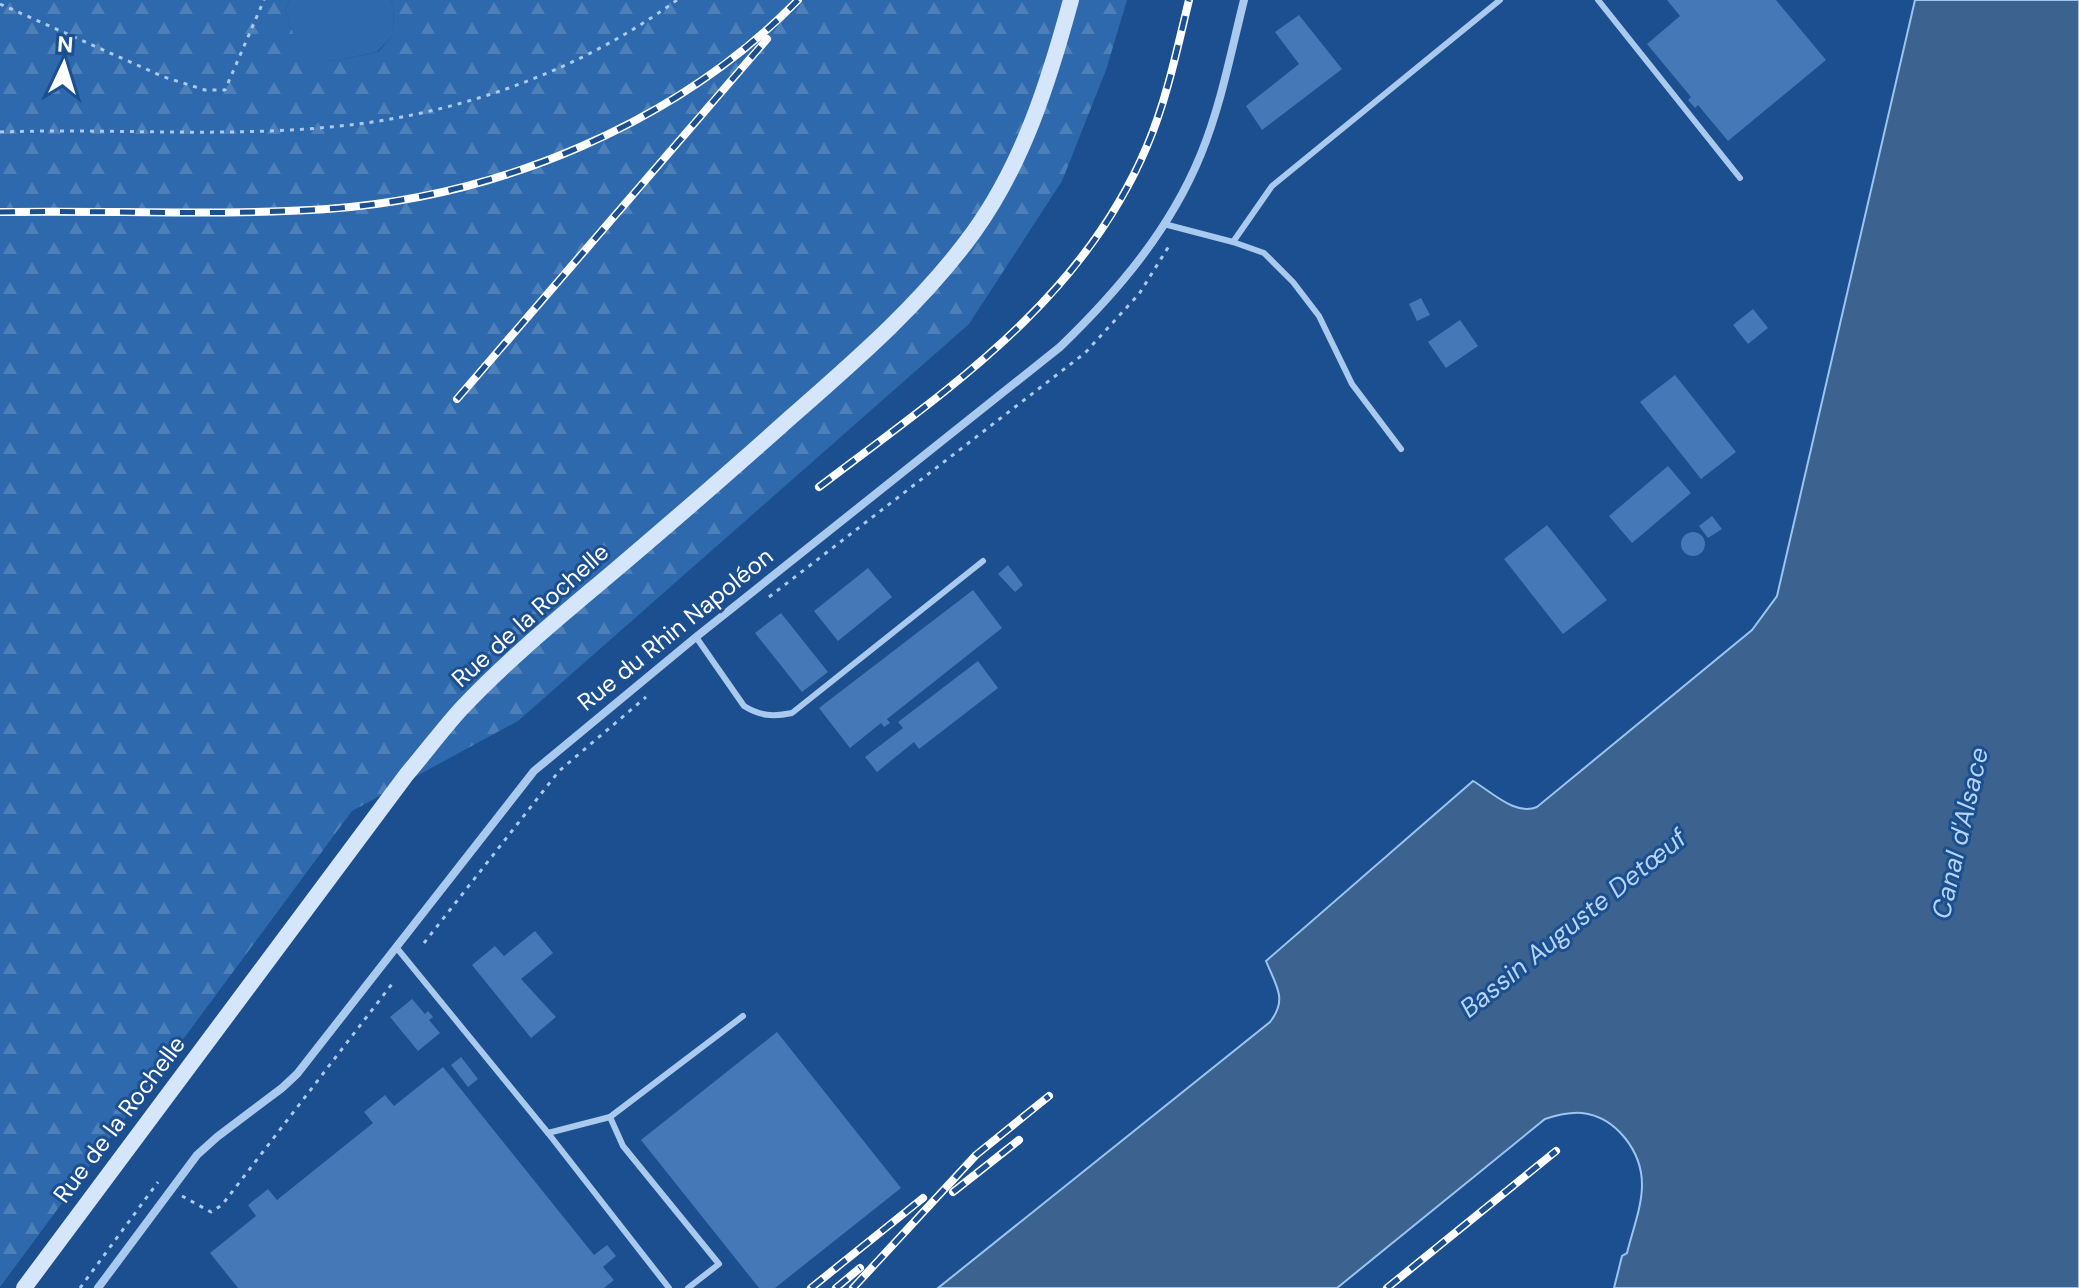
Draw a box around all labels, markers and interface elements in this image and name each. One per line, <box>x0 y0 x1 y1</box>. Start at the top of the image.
north arrow <box>24 24 104 104</box>
text: N <box>56 30 74 60</box>
street label: Rue de la Rochelle <box>445 536 615 694</box>
street label: Rue du Rhin Napoléon <box>571 540 779 718</box>
water label: Canal d'Alsace <box>1924 744 1996 922</box>
water label: Bassin Auguste Detœuf <box>1453 820 1694 1025</box>
street label: Rue de la Rochelle <box>46 1029 192 1209</box>

